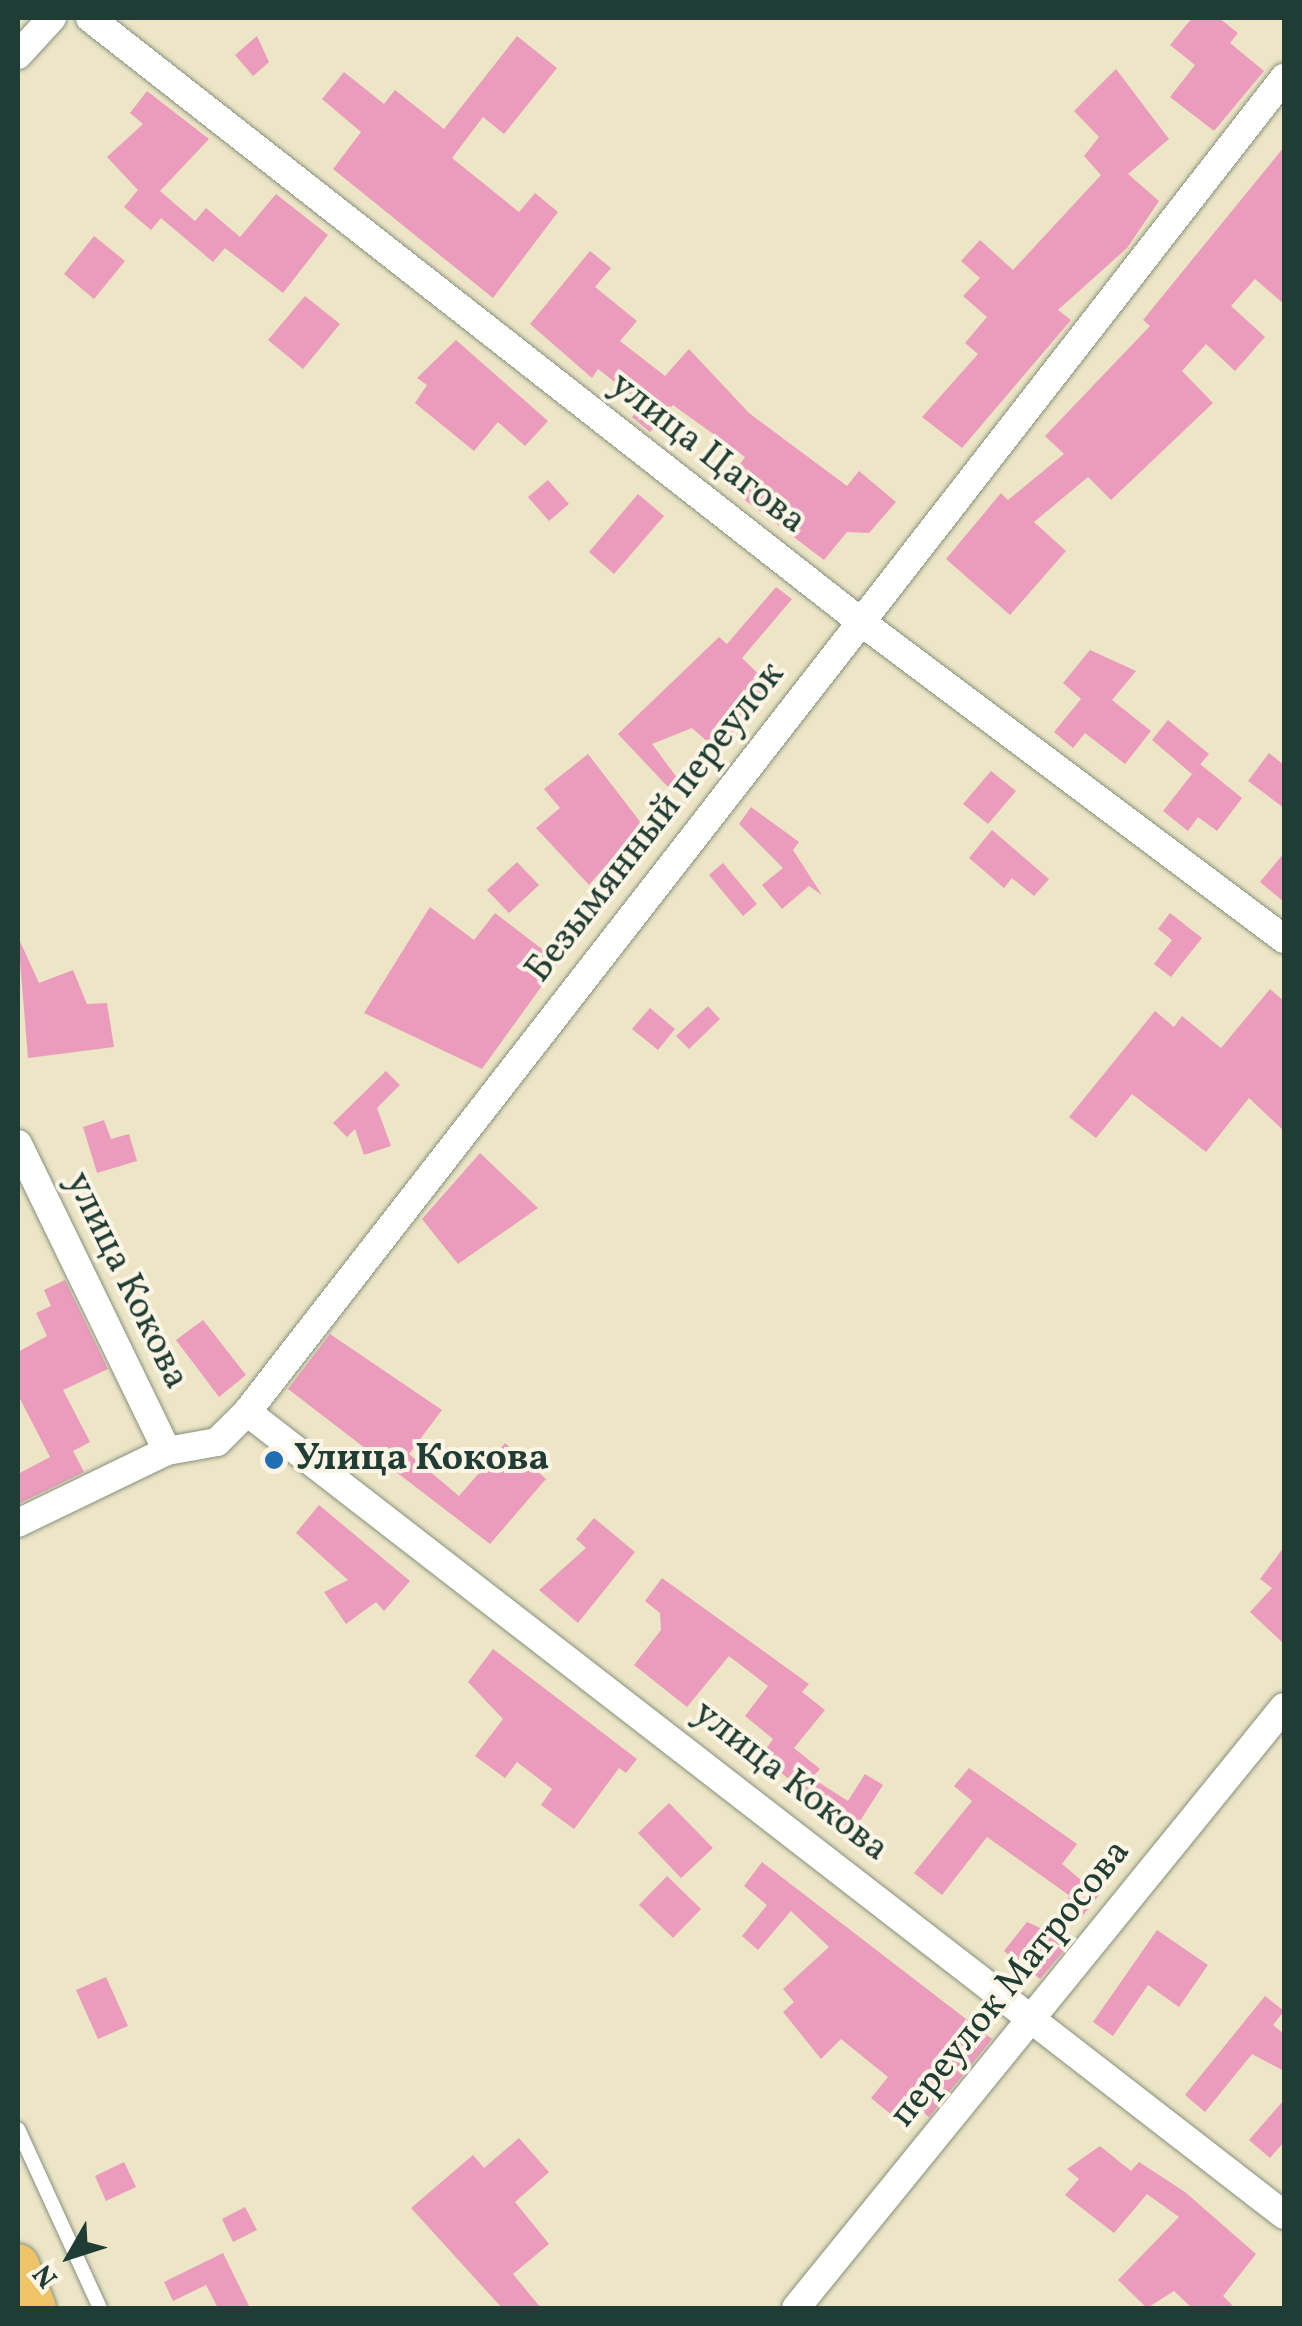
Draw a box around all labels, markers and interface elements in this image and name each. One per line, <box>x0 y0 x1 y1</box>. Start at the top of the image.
street label: улица Цагова <box>600 363 814 545</box>
street label: Безымянный переулок <box>517 654 795 992</box>
street label: улица Кокова <box>54 1165 198 1397</box>
place label: Улица Кокова <box>294 1437 549 1483</box>
marker: Улица Кокова <box>263 1449 285 1471</box>
street label: улица Кокова <box>683 1691 897 1873</box>
street label: переулок Матросова <box>881 1831 1141 2137</box>
north arrow <box>20 2206 120 2306</box>
text: N <box>25 2255 68 2295</box>

